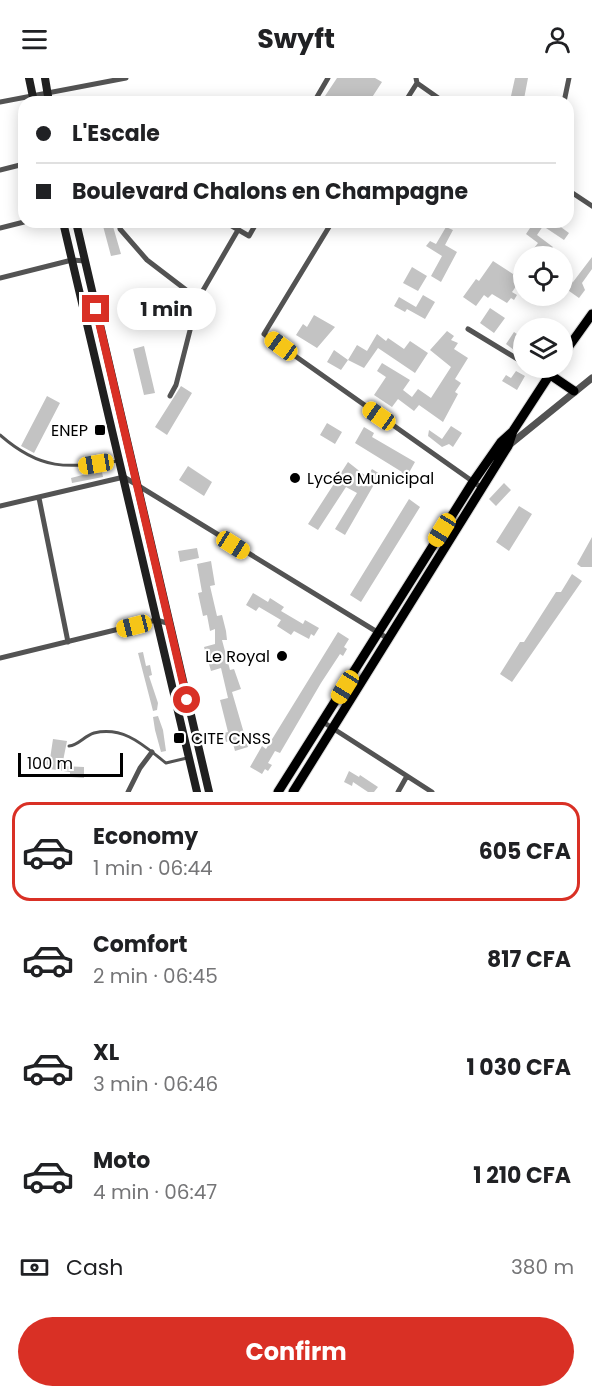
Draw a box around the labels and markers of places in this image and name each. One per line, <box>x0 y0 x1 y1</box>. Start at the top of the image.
place label: ENEP <box>51 419 88 442</box>
marker: ENEP <box>93 423 107 437</box>
place label: Lycée Municipal <box>307 467 434 490</box>
marker: Lycée Municipal <box>288 471 302 485</box>
place label: Le Royal <box>205 645 270 668</box>
marker: Le Royal <box>275 649 289 663</box>
place label: CITE CNSS <box>191 727 271 750</box>
marker: CITE CNSS <box>172 731 186 745</box>

